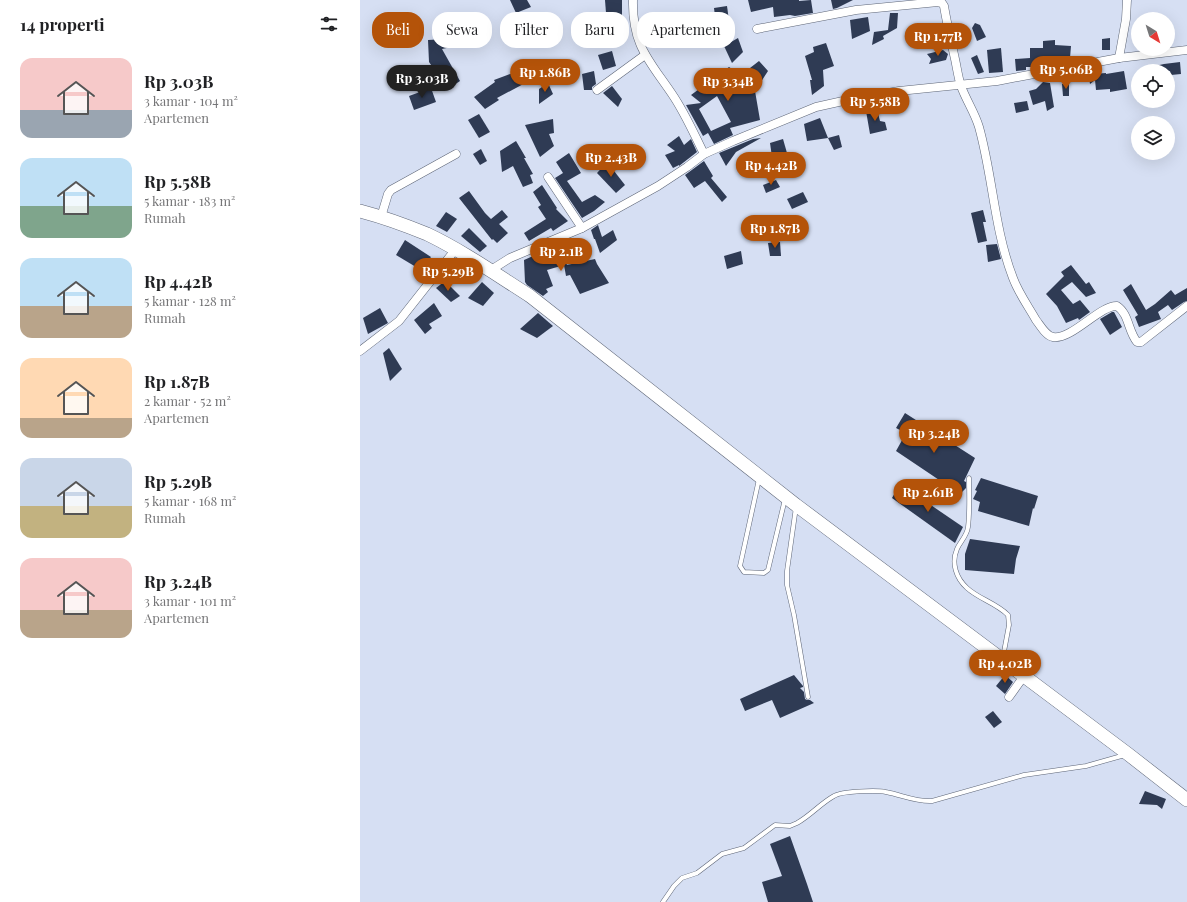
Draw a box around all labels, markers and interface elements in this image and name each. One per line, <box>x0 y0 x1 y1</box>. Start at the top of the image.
chip: Beli <box>372 12 424 48</box>
chip: Sewa <box>432 12 492 48</box>
chip: Filter <box>500 12 563 48</box>
chip: Baru <box>571 12 629 48</box>
chip: Apartemen <box>637 12 735 48</box>
north arrow <box>1131 12 1175 56</box>
map controls <box>1131 12 1175 160</box>
text: 14 properti <box>20 13 105 35</box>
icon: filters <box>318 13 340 35</box>
pin: Rp 1.77B <box>897 23 979 57</box>
text: Rp 1.77B <box>914 27 962 44</box>
pin: Rp 5.06B <box>1025 56 1107 90</box>
pin: Rp 1.86B <box>504 59 586 93</box>
text: Rp 5.06B <box>1039 60 1093 77</box>
text: Rp 1.86B <box>519 63 571 80</box>
button: locate <box>1131 64 1175 108</box>
pin: Rp 3.03B <box>381 65 463 99</box>
pin: Rp 3.34B <box>687 68 769 102</box>
text: Rp 3.03B <box>395 69 449 86</box>
text: Rp 3.03B <box>144 70 213 92</box>
text: Rp 3.34B <box>702 72 754 89</box>
icon: home <box>52 74 100 122</box>
pin: Rp 5.58B <box>834 88 916 122</box>
text: 3 kamar · 104 m² <box>144 92 238 109</box>
text: Rp 5.58B <box>849 92 901 109</box>
text: Apartemen <box>144 109 209 126</box>
button: layers <box>1131 116 1175 160</box>
pin: Rp 2.43B <box>570 144 652 178</box>
text: Rp 2.43B <box>585 148 637 165</box>
pin: Rp 4.42B <box>730 152 812 186</box>
text: Rp 4.42B <box>745 156 797 173</box>
text: Rp 5.58B <box>144 170 211 192</box>
icon: home <box>52 174 100 222</box>
text: 5 kamar · 183 m² <box>144 192 235 209</box>
text: Rumah <box>144 209 186 226</box>
pin: Rp 1.87B <box>734 215 816 249</box>
text: Rp 1.87B <box>750 219 800 236</box>
pin: Rp 2.1B <box>524 238 598 272</box>
text: Rp 2.1B <box>539 242 583 259</box>
pin: Rp 5.29B <box>407 258 489 292</box>
text: Rp 5.29B <box>422 262 474 279</box>
text: Rp 4.42B <box>144 270 212 292</box>
icon: home <box>52 274 100 322</box>
text: 5 kamar · 128 m² <box>144 292 236 309</box>
text: Rumah <box>144 309 186 326</box>
text: Rp 1.87B <box>144 370 210 392</box>
icon: home <box>52 374 100 422</box>
text: 2 kamar · 52 m² <box>144 392 231 409</box>
text: Apartemen <box>144 409 209 426</box>
pin: Rp 3.24B <box>893 420 975 454</box>
text: Rp 3.24B <box>908 424 960 441</box>
text: Rp 5.29B <box>144 470 212 492</box>
icon: home <box>52 474 100 522</box>
pin: Rp 2.61B <box>887 479 969 513</box>
text: Rp 2.61B <box>902 483 954 500</box>
text: 5 kamar · 168 m² <box>144 492 236 509</box>
text: Rumah <box>144 509 186 526</box>
text: Rp 3.24B <box>144 570 212 592</box>
icon: home <box>52 574 100 622</box>
text: 3 kamar · 101 m² <box>144 592 236 609</box>
text: Apartemen <box>144 609 209 626</box>
pin: Rp 4.02B <box>964 650 1046 684</box>
text: Rp 4.02B <box>978 654 1032 671</box>

